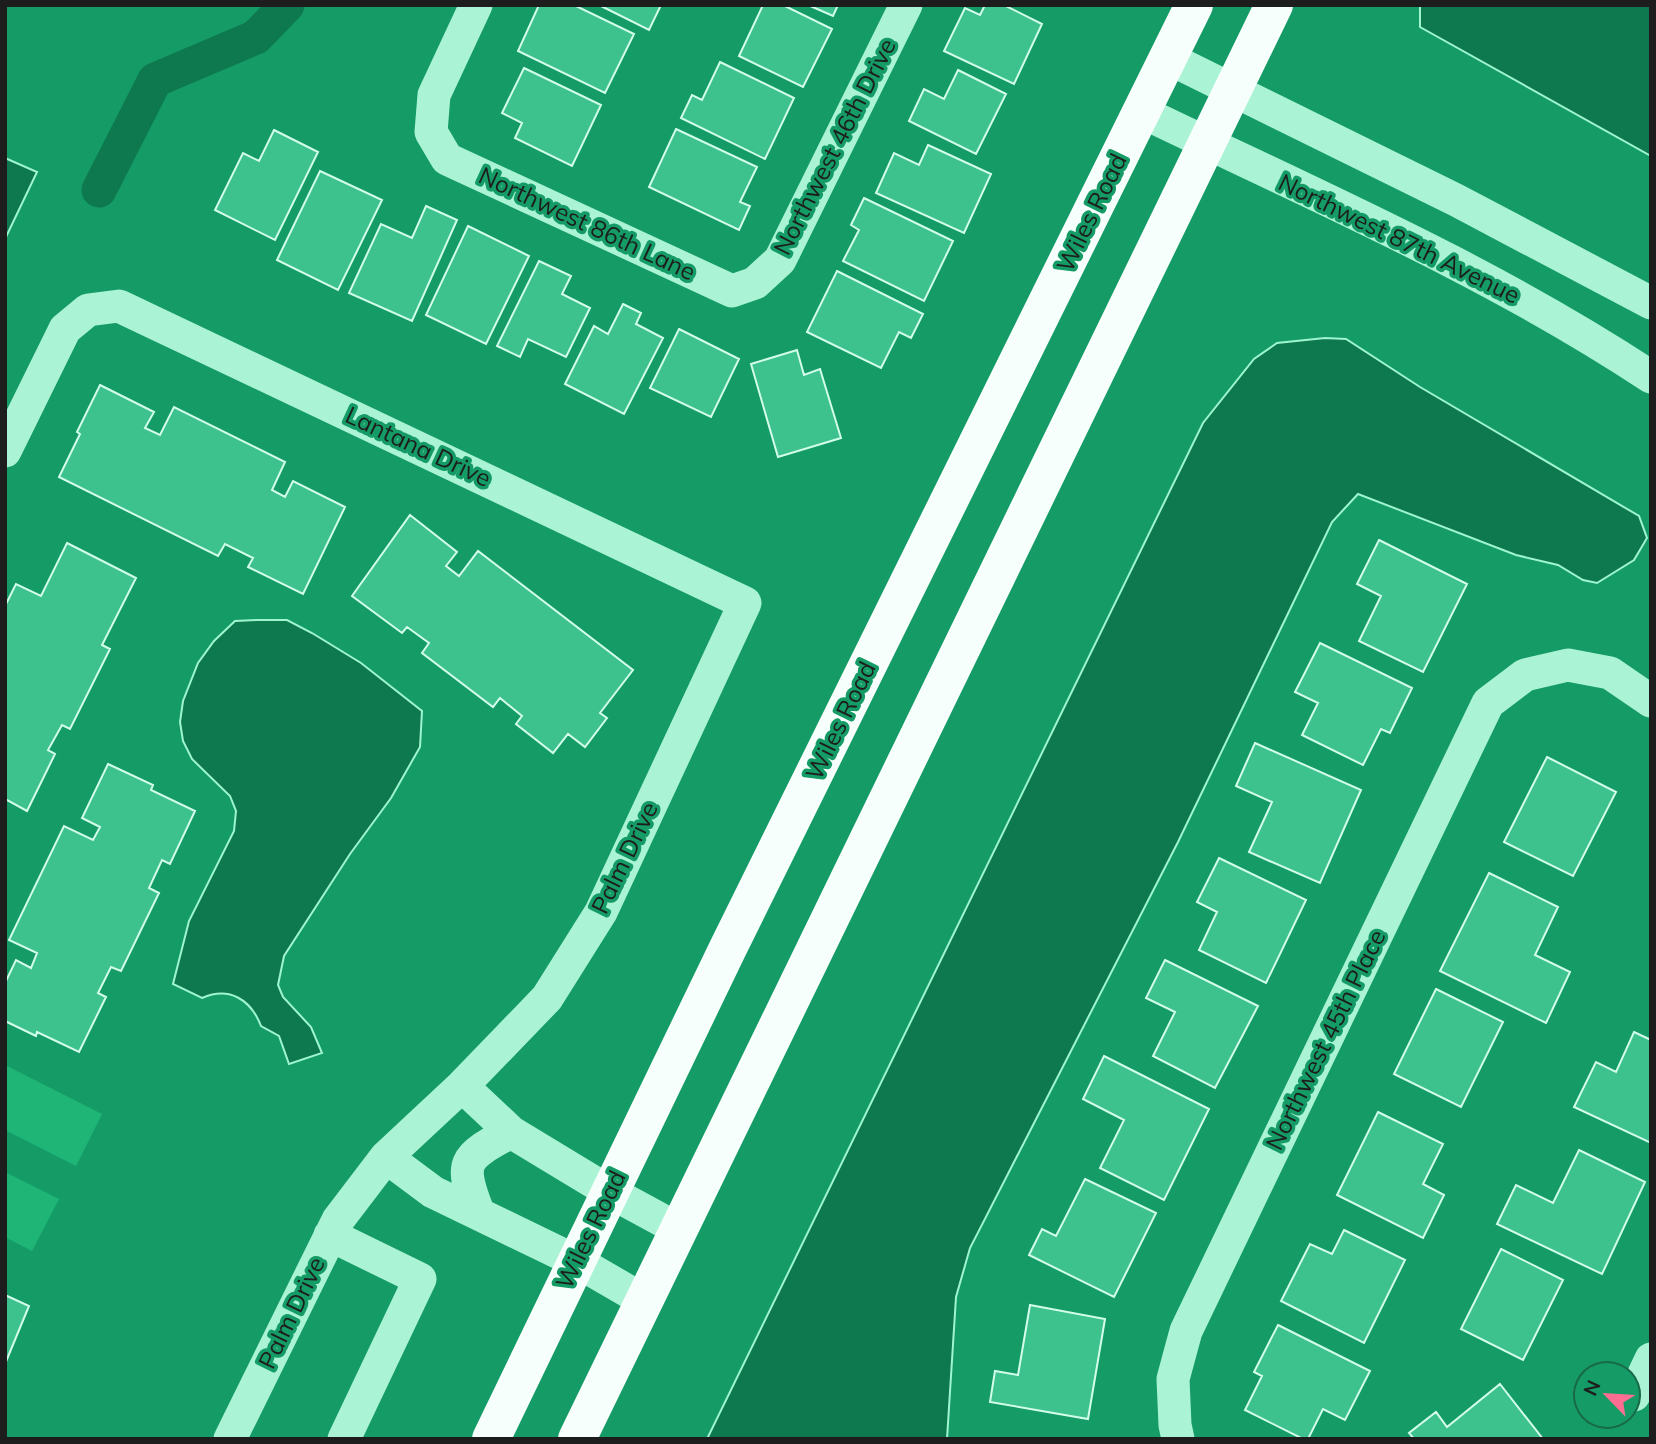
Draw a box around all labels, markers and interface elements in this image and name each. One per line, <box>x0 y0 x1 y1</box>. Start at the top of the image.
street label: Northwest 46th Drive <box>766 33 902 260</box>
street label: Wiles Road <box>1050 148 1133 277</box>
street label: Northwest 86th Lane <box>474 160 701 286</box>
street label: Northwest 87th Avenue <box>1274 167 1525 310</box>
street label: Lantana Drive <box>341 399 496 493</box>
street label: Wiles Road <box>799 656 882 785</box>
street label: Palm Drive <box>584 797 664 918</box>
street label: Northwest 45th Place <box>1259 924 1392 1155</box>
street label: Wiles Road <box>549 1165 632 1294</box>
street label: Palm Drive <box>251 1252 331 1373</box>
north arrow <box>1572 1360 1642 1430</box>
text: N <box>1578 1376 1606 1399</box>

